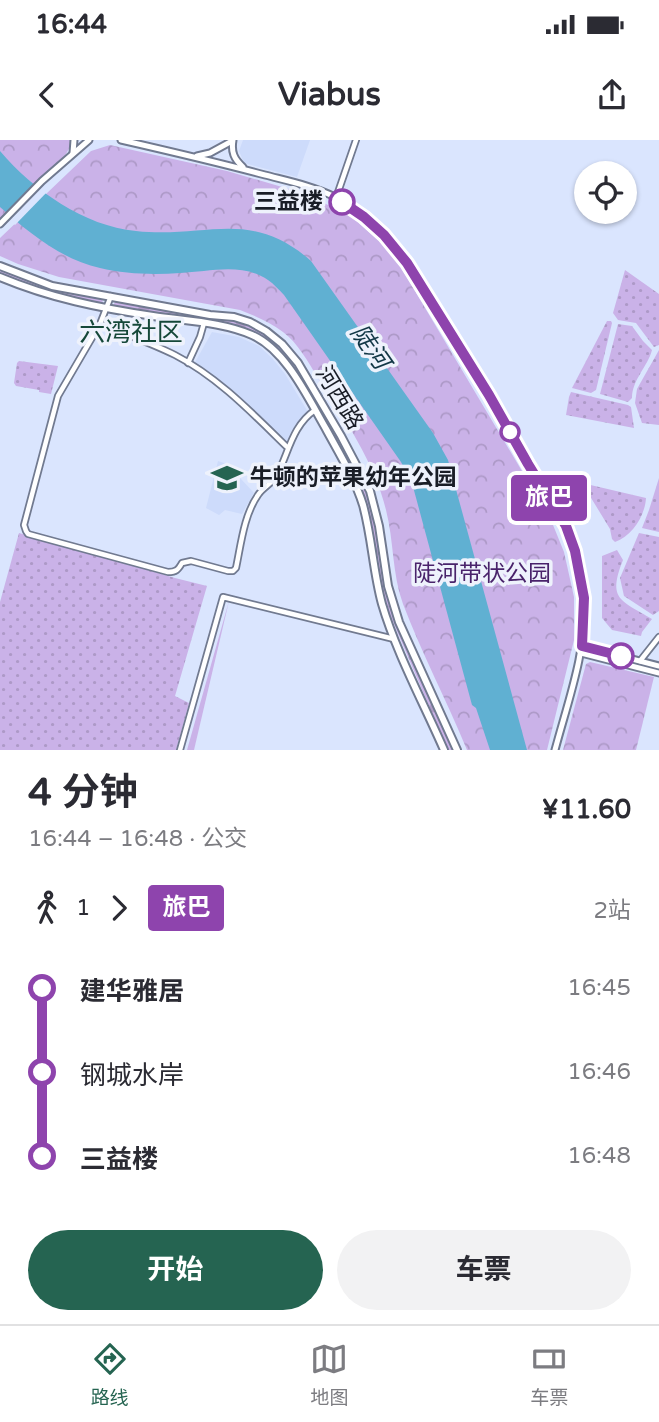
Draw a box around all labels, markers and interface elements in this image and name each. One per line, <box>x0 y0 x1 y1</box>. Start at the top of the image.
text: 16:44 <box>35 9 107 40</box>
icon: back <box>28 76 66 114</box>
text: Viabus <box>278 76 381 114</box>
icon: share <box>593 76 631 114</box>
map controls <box>574 161 637 224</box>
button: locate <box>574 161 637 224</box>
place label: 三益楼 <box>254 188 323 216</box>
marker: 三益楼 <box>329 189 355 215</box>
district label: 六湾社区 <box>79 317 183 348</box>
water label: 陡河 <box>344 319 398 378</box>
street label: 河西路 <box>309 361 369 435</box>
unlabelled marker <box>500 422 520 442</box>
school or university icon: 牛顿的苹果幼年公园 <box>210 461 244 495</box>
place label: 牛顿的苹果幼年公园 <box>250 464 457 492</box>
line badge: 旅巴 <box>518 475 580 521</box>
text: 旅巴 <box>525 483 573 512</box>
park label: 陡河带状公园 <box>413 560 551 588</box>
unlabelled marker <box>608 643 634 669</box>
text: 4 分钟 <box>28 770 138 816</box>
text: ¥11.60 <box>542 794 631 825</box>
text: 16:44 – 16:48 · 公交 <box>28 825 247 853</box>
icon: walk <box>28 889 66 927</box>
icon: forward <box>100 889 138 927</box>
text: 旅巴 <box>162 893 210 922</box>
text: 1 <box>76 894 90 922</box>
text: 2站 <box>594 897 631 925</box>
text: 16:45 <box>567 974 631 1002</box>
text: 建华雅居 <box>80 976 184 1007</box>
text: 16:46 <box>567 1058 631 1086</box>
text: 钢城水岸 <box>80 1060 184 1091</box>
text: 16:48 <box>567 1142 631 1170</box>
text: 三益楼 <box>80 1144 158 1175</box>
button: 开始 <box>28 1230 323 1310</box>
button: 车票 <box>337 1230 631 1310</box>
tab: 路线 <box>91 1340 129 1409</box>
tab: 地图 <box>310 1340 348 1409</box>
tab: 车票 <box>530 1340 568 1409</box>

